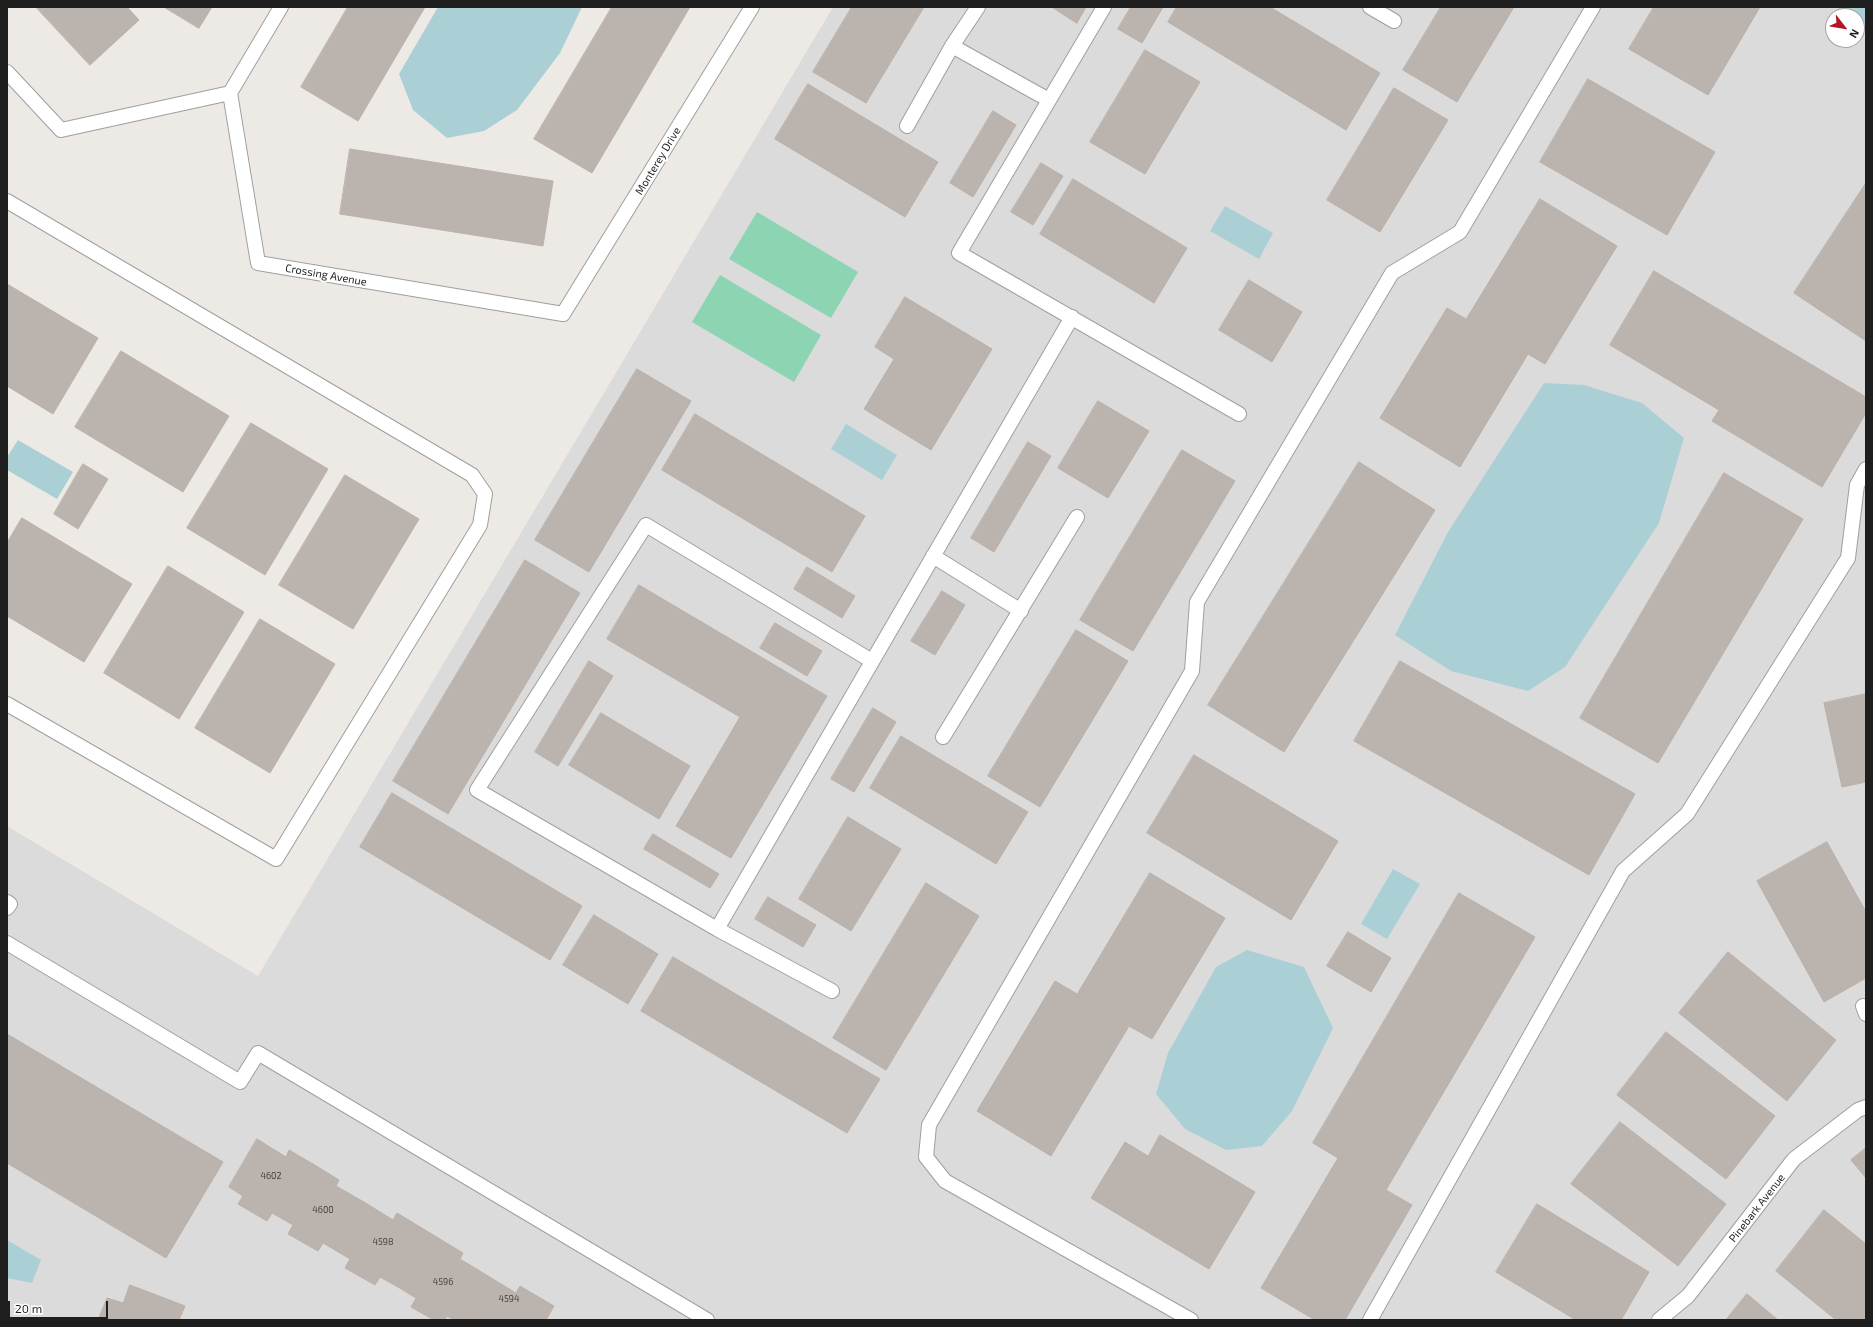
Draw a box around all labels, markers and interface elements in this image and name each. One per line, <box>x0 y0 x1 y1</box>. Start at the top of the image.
north arrow <box>1825 8 1865 48</box>
text: N <box>1847 27 1862 41</box>
street label: Monterey Drive <box>633 125 683 197</box>
street label: Crossing Avenue <box>284 261 368 289</box>
house number: 4602 <box>260 1171 282 1181</box>
street label: Pinebark Avenue <box>1726 1171 1788 1245</box>
house number: 4600 <box>312 1205 334 1215</box>
house number: 4598 <box>373 1237 393 1247</box>
house number: 4596 <box>433 1277 453 1287</box>
scale bar <box>10 1293 110 1319</box>
house number: 4594 <box>498 1294 520 1304</box>
text: 20 m <box>15 1301 42 1315</box>

